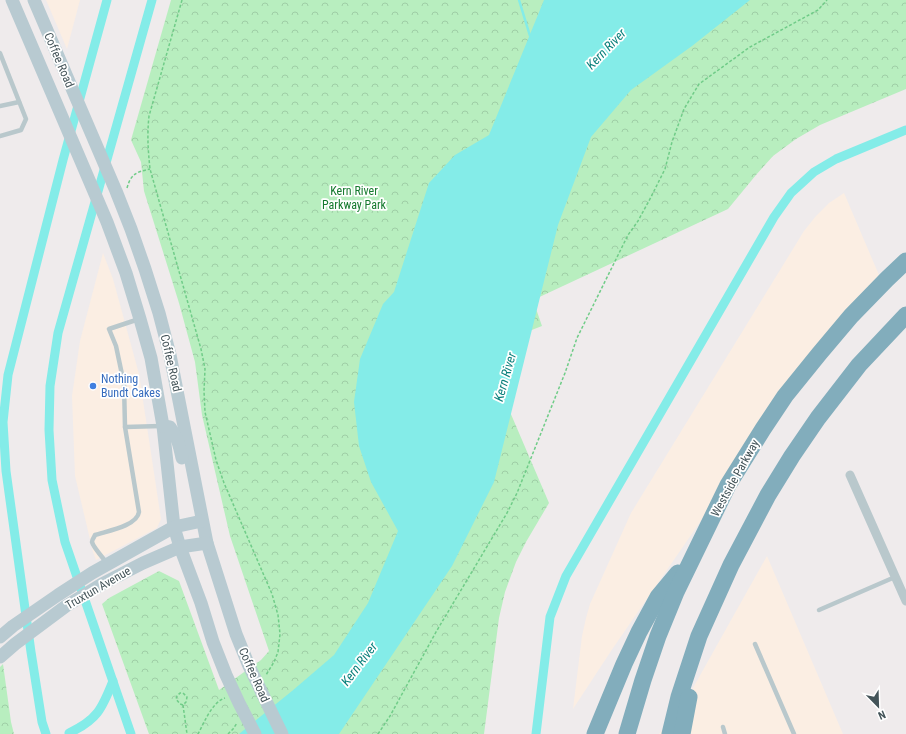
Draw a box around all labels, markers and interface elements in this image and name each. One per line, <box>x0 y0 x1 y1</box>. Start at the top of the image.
water label: Kern River <box>583 25 630 72</box>
street label: Coffee Road <box>41 30 77 90</box>
park label: Kern River Parkway Park <box>322 184 387 212</box>
street label: Coffee Road <box>158 333 184 393</box>
water label: Kern River <box>491 350 519 403</box>
place label: Nothing Bundt Cakes <box>101 372 160 400</box>
marker: Nothing Bundt Cakes <box>88 381 98 391</box>
street label: Westside Parkway <box>708 437 762 519</box>
street label: Truxtun Avenue <box>63 564 133 612</box>
water label: Kern River <box>338 639 381 689</box>
street label: Coffee Road <box>236 645 272 705</box>
north arrow <box>858 686 898 726</box>
text: N <box>876 707 887 722</box>

